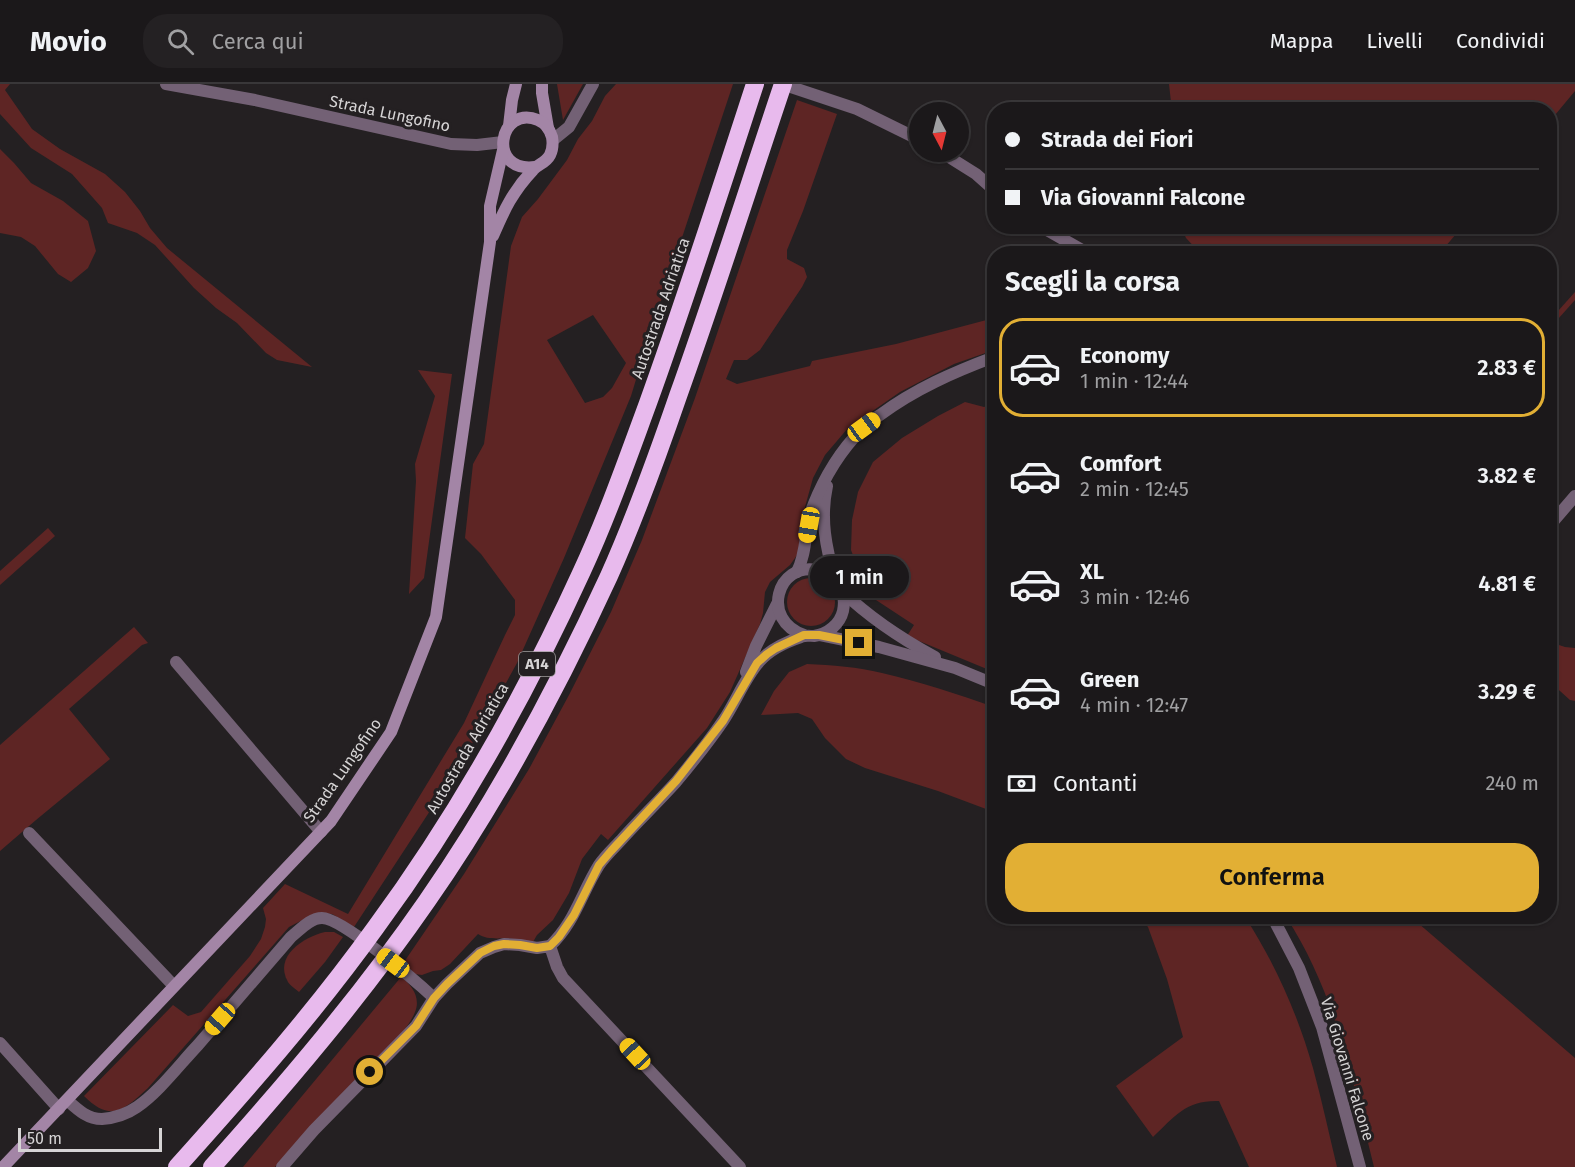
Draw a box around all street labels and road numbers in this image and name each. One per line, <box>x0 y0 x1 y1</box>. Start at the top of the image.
street label: Strada Lungofino <box>328 91 452 136</box>
street label: Autostrada Adriatica <box>627 235 694 381</box>
road number: A14 <box>519 652 555 676</box>
street label: Autostrada Adriatica <box>422 679 513 817</box>
street label: Strada Lungofino <box>299 714 385 826</box>
street label: Via Giovanni Falcone <box>1317 995 1378 1143</box>

